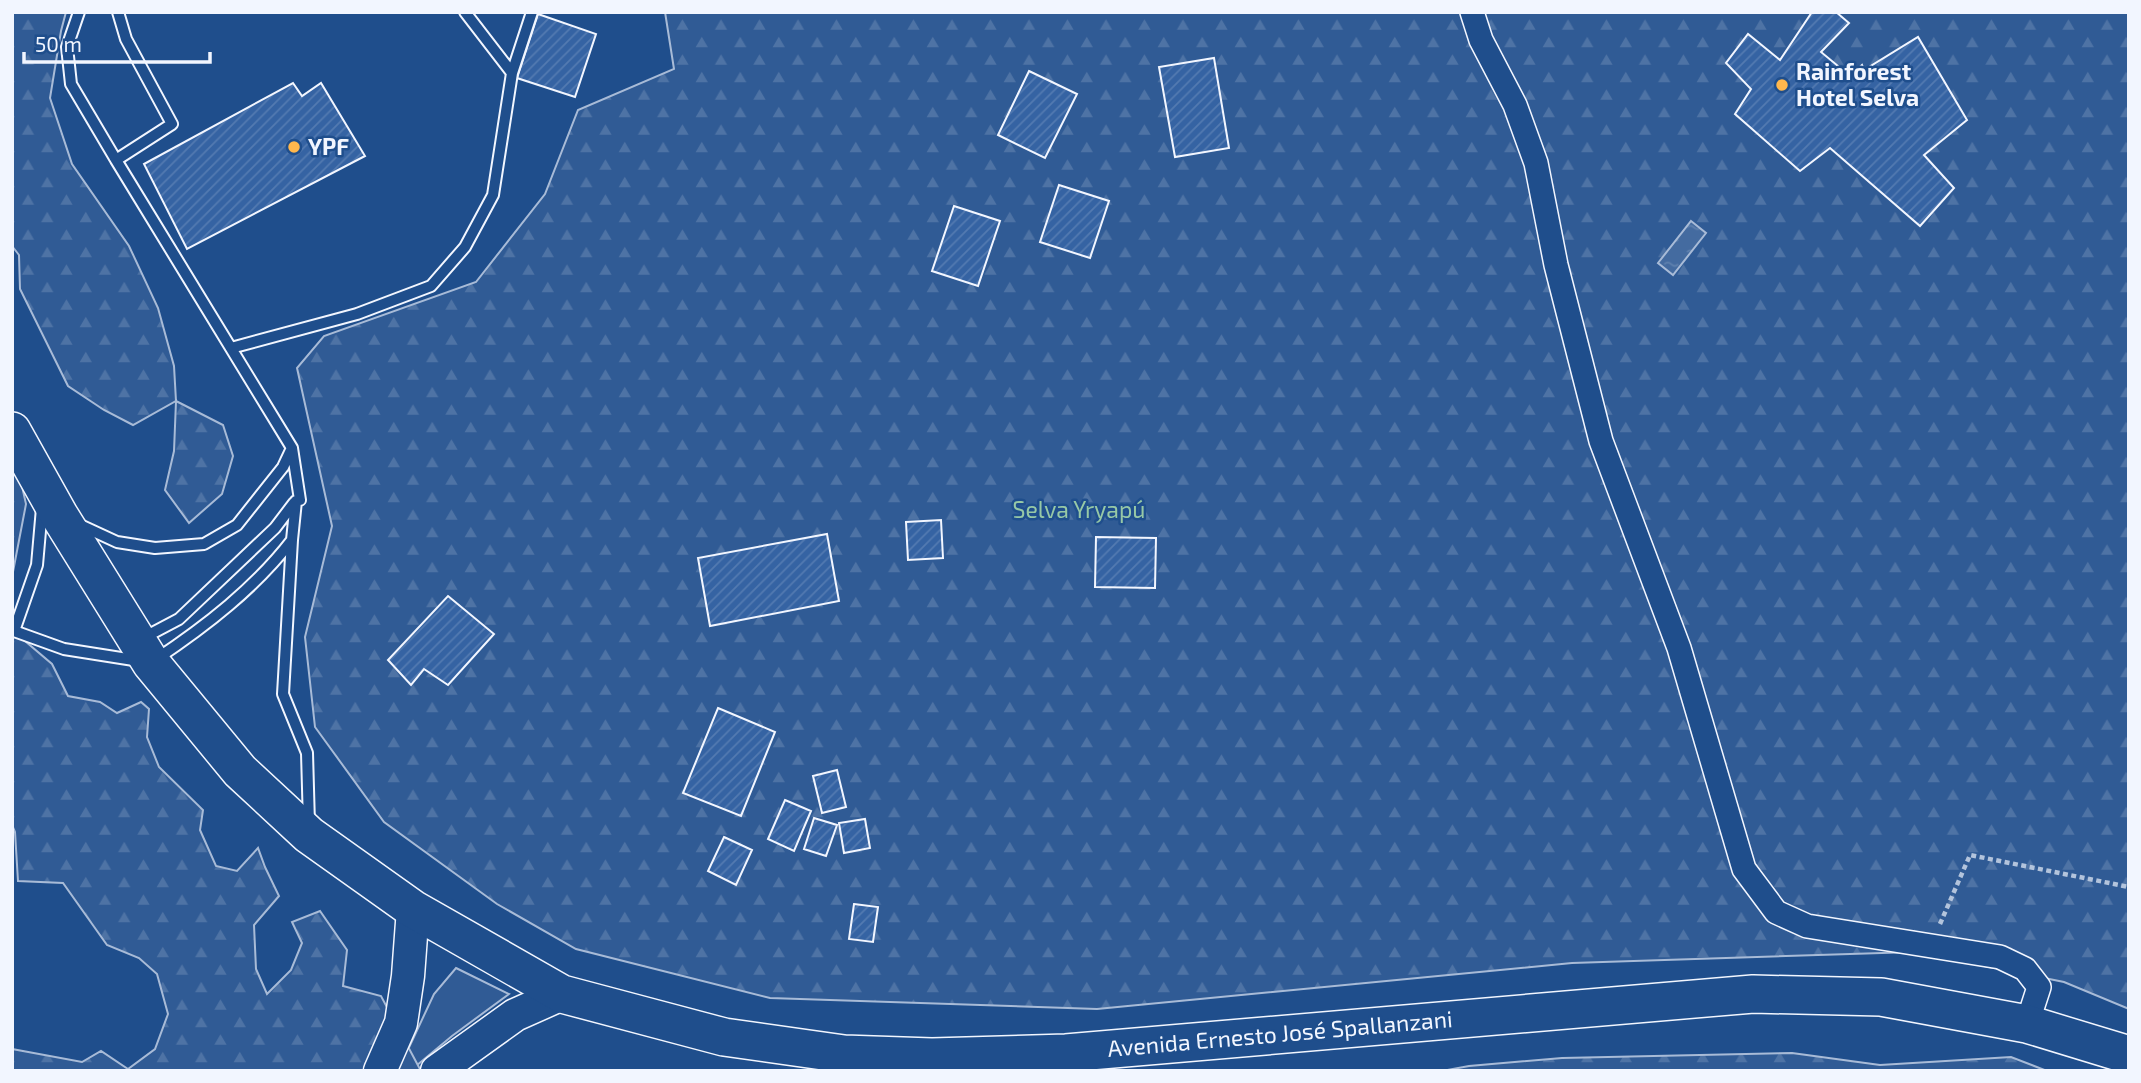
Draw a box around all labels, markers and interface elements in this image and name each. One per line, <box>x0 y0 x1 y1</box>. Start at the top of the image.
scale bar <box>24 21 210 65</box>
text: 50 m <box>35 31 82 56</box>
place label: Rainforest Hotel Selva <box>1796 57 1919 111</box>
marker: Rainforest Hotel Selva <box>1774 77 1790 93</box>
place label: YPF <box>308 132 349 160</box>
marker: YPF <box>286 139 302 155</box>
park label: Selva Yryapú <box>1013 495 1145 523</box>
street label: Avenida Ernesto José Spallanzani <box>1106 1004 1454 1062</box>

